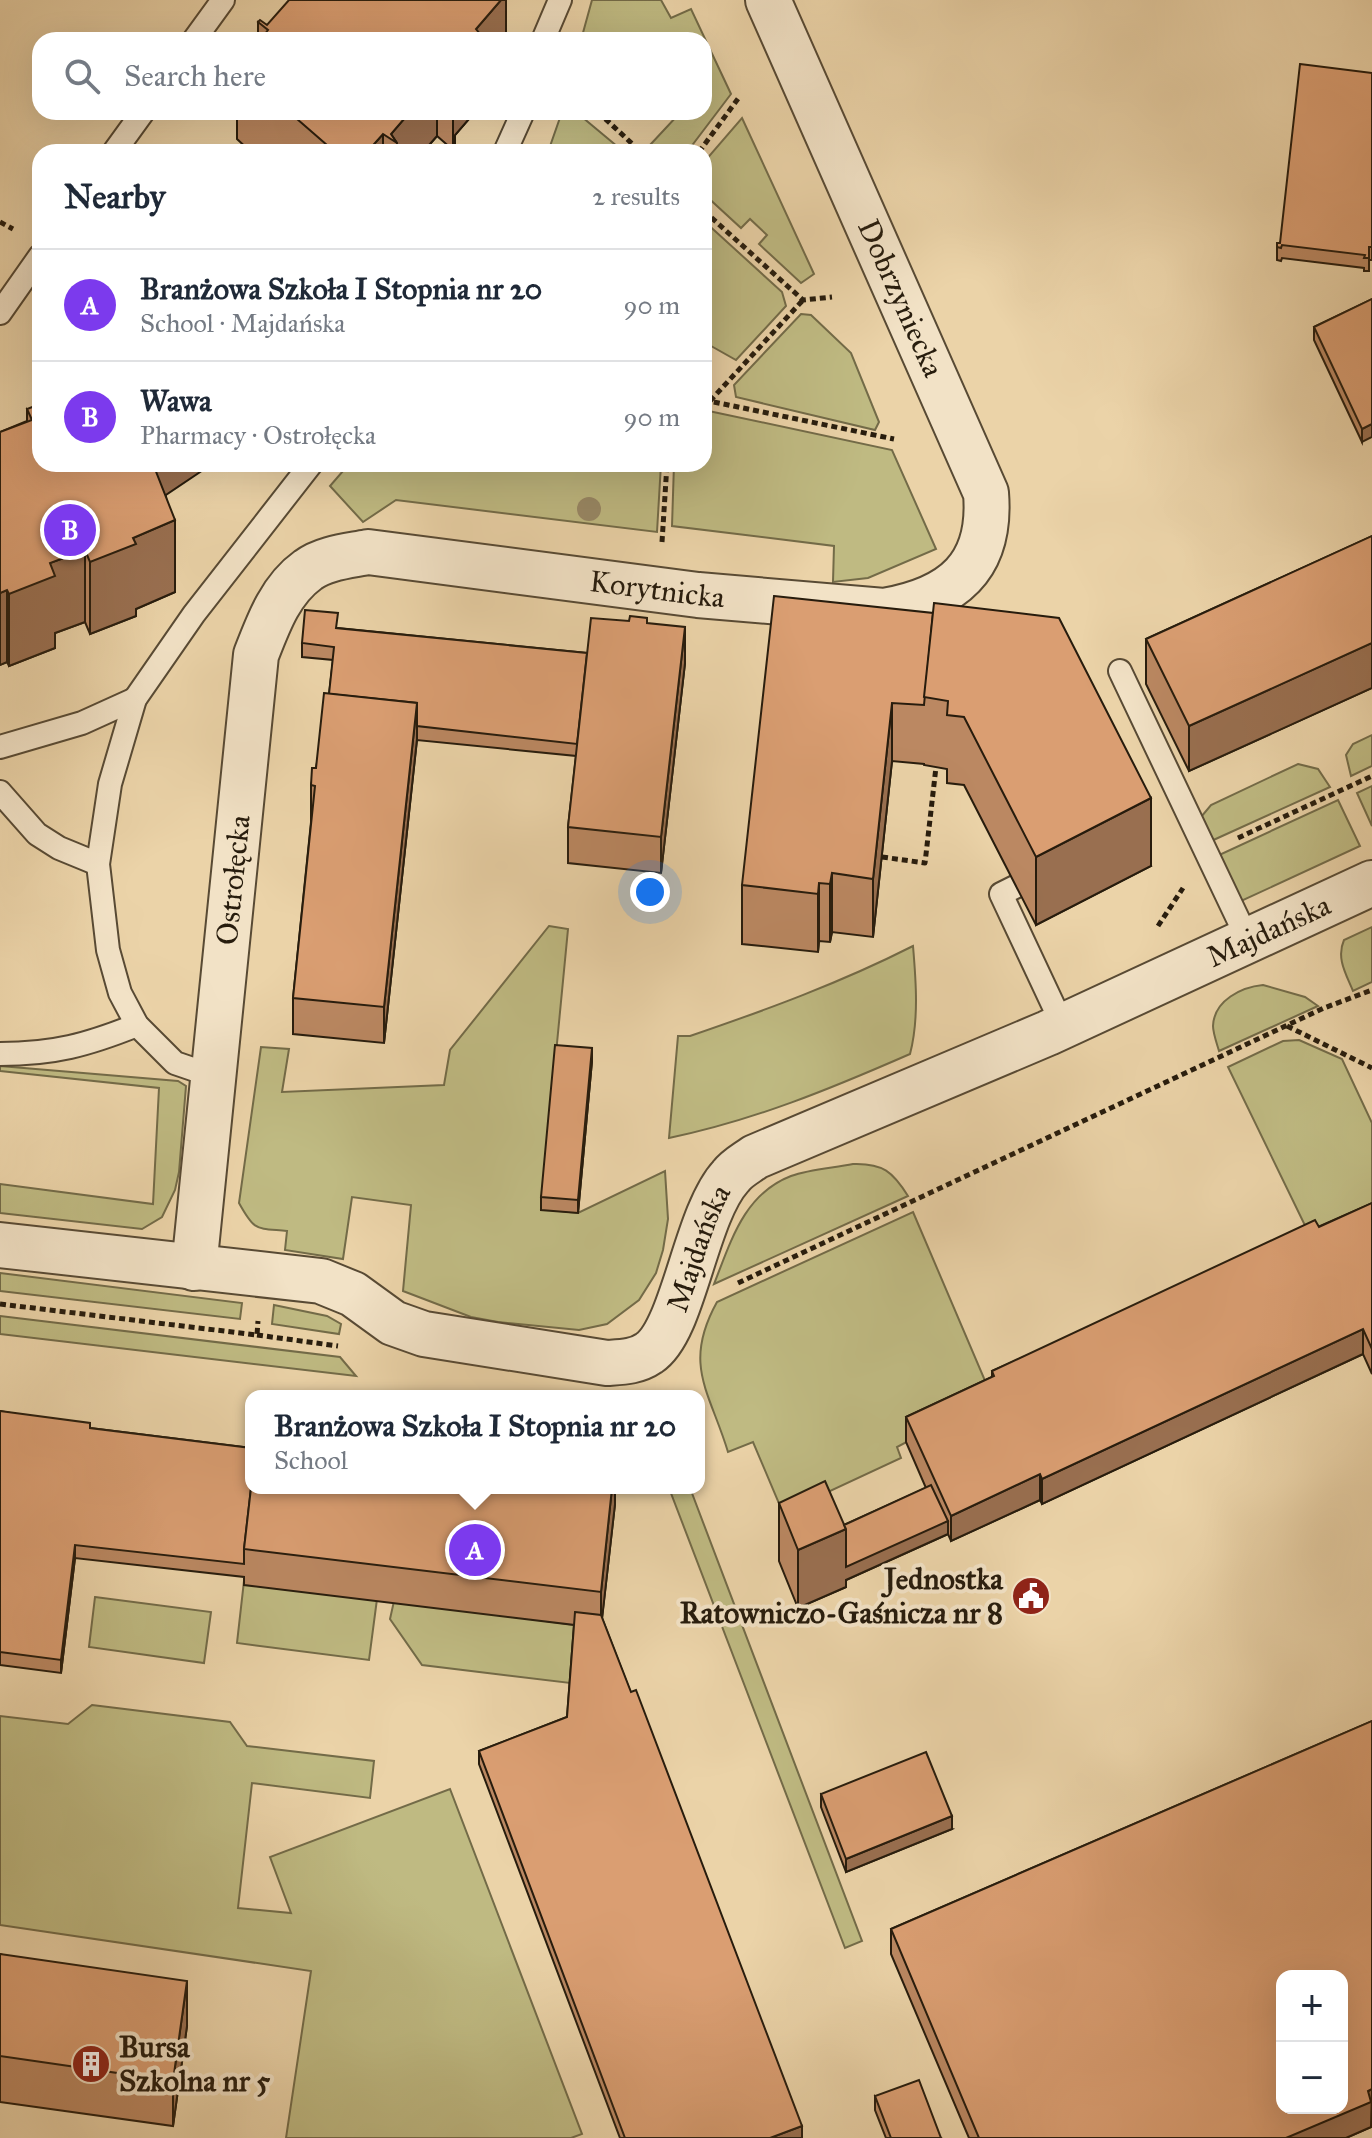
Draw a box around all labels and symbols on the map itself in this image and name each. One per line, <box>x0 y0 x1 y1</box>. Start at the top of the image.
street label: Dobrzyniecka <box>850 214 952 383</box>
pin: B <box>44 500 96 560</box>
street label: Korytnicka <box>587 563 726 615</box>
street label: Ostrołęcka <box>209 813 258 947</box>
your location <box>630 872 670 912</box>
street label: Majdańska <box>1201 887 1337 975</box>
street label: Majdańska <box>659 1178 738 1317</box>
pin: A <box>449 1520 501 1580</box>
place label: Jednostka Ratowniczo-Gaśnicza nr 8 <box>680 1561 1004 1631</box>
public building icon: Jednostka Ratowniczo-Gaśnicza nr 8 <box>1010 1575 1052 1617</box>
place label: Bursa Szkolna nr 5 <box>119 2029 270 2099</box>
building icon: Bursa Szkolna nr 5 <box>70 2043 112 2085</box>

